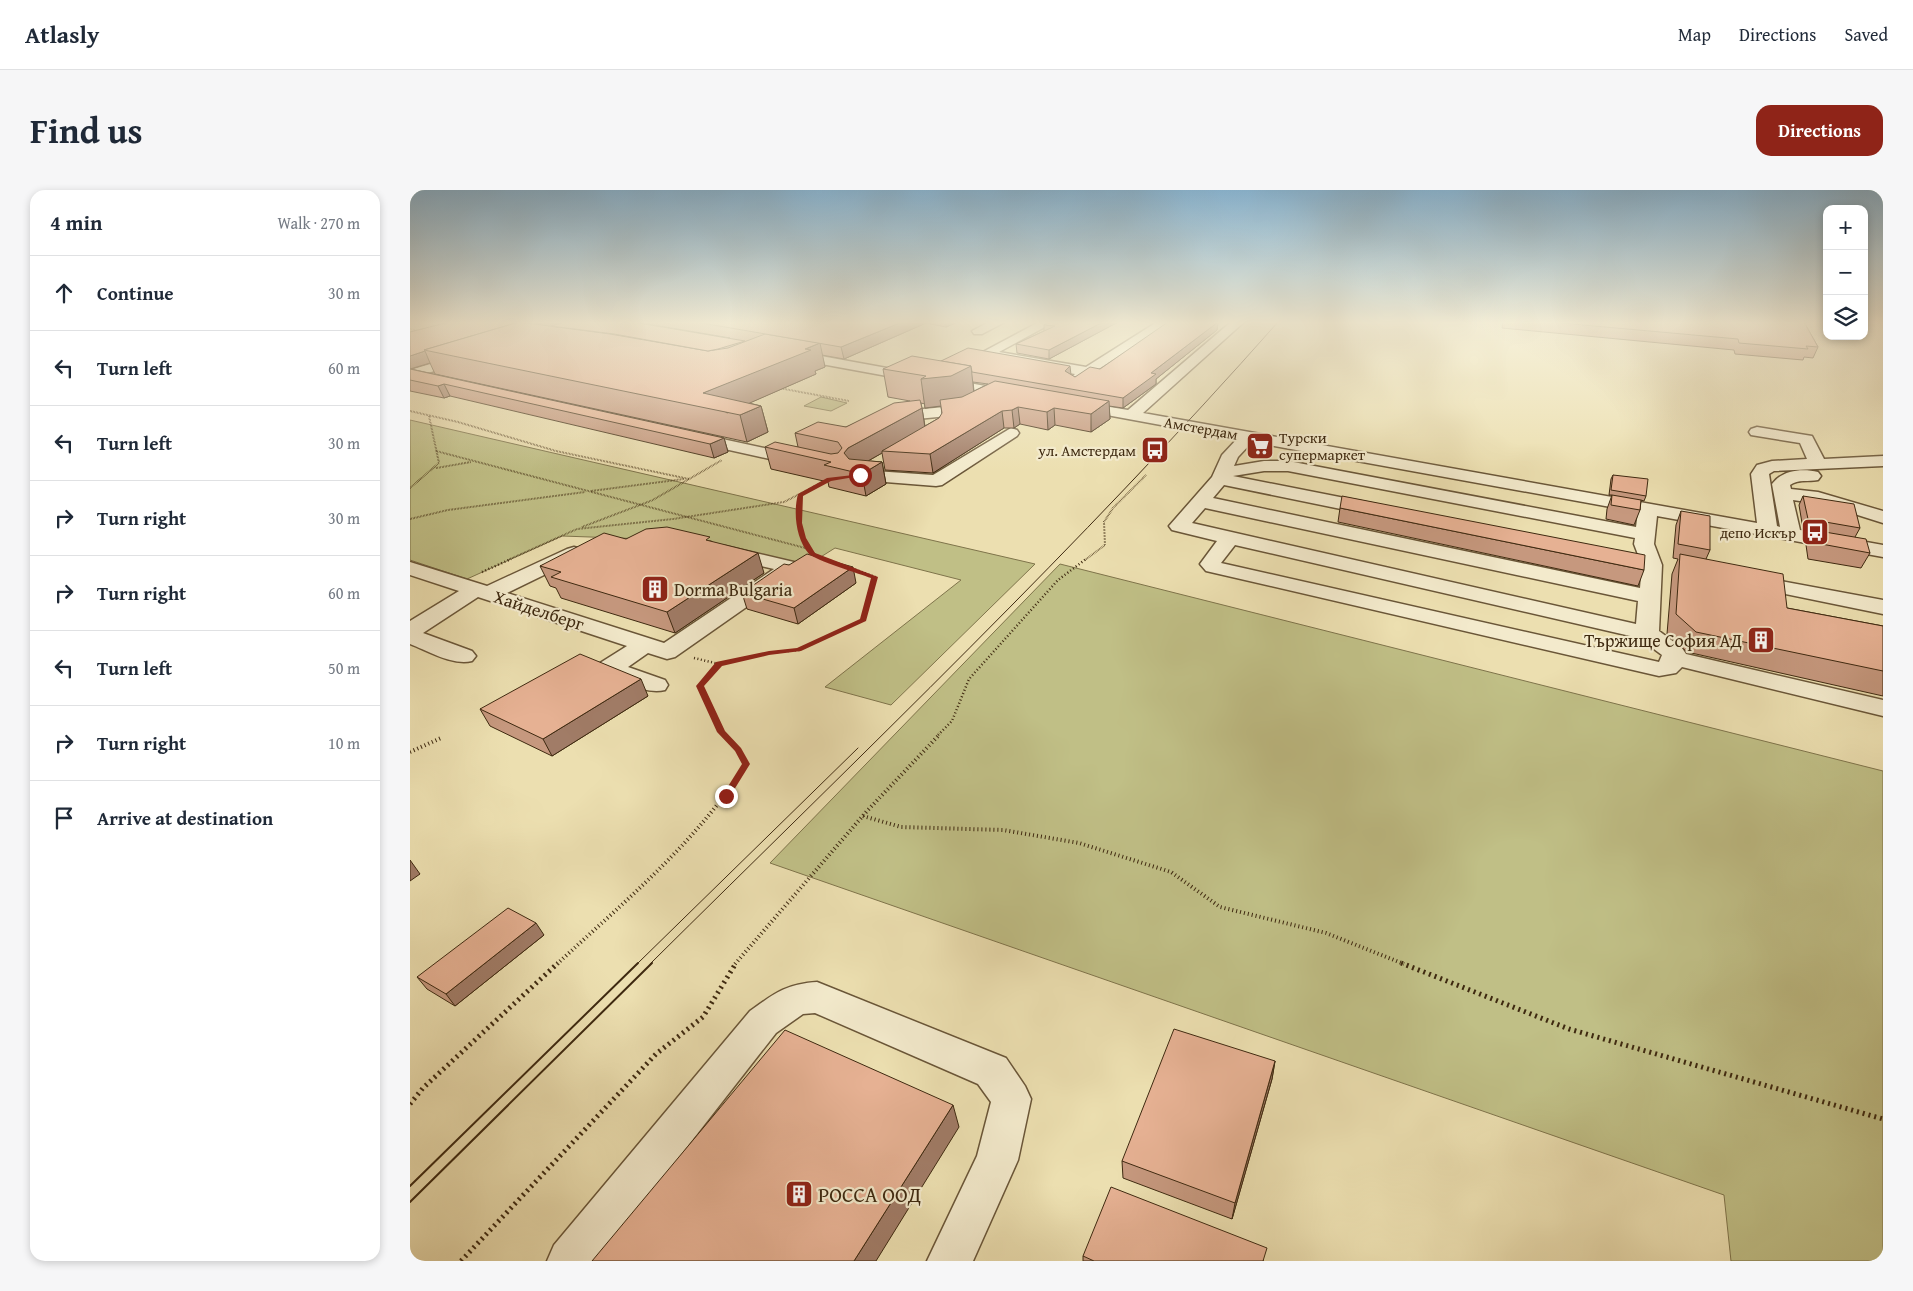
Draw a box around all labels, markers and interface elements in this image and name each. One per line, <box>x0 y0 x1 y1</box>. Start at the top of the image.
text: Atlasly <box>25 17 99 52</box>
text: Map <box>1678 21 1711 48</box>
text: Directions <box>1739 21 1816 48</box>
text: Saved <box>1844 21 1888 48</box>
text: Find us <box>30 105 143 156</box>
button: Directions <box>1756 105 1883 156</box>
map controls <box>1823 205 1868 340</box>
button: + <box>1823 205 1868 250</box>
text: 4 min <box>50 207 102 238</box>
text: Walk · 270 m <box>277 211 360 235</box>
button: − <box>1823 250 1868 295</box>
icon: ahead <box>50 279 78 307</box>
text: Continue <box>97 279 174 307</box>
text: 30 m <box>328 281 360 305</box>
button: layers <box>1823 295 1868 340</box>
icon: left <box>50 354 78 382</box>
text: Turn left <box>97 354 172 382</box>
text: 60 m <box>328 356 360 380</box>
street label: Амстердам <box>1162 411 1240 445</box>
place label: Турски супермаркет <box>1279 427 1366 465</box>
icon: left <box>50 429 78 457</box>
text: Turn left <box>97 429 172 457</box>
text: 30 m <box>328 431 360 455</box>
supermarket icon: Турски супермаркет <box>1245 431 1275 461</box>
bus stop icon: ул. Амстердам <box>1140 435 1170 465</box>
place label: ул. Амстердам <box>1037 440 1136 461</box>
route start <box>849 464 872 487</box>
icon: right <box>50 504 78 532</box>
text: Turn right <box>97 504 186 532</box>
text: 30 m <box>328 506 360 530</box>
bus stop icon: депо Искър <box>1800 517 1830 547</box>
place label: депо Искър <box>1720 522 1796 543</box>
building icon: Dorma Bulgaria <box>640 574 670 604</box>
place label: Dorma Bulgaria <box>674 576 793 603</box>
icon: right <box>50 579 78 607</box>
text: Turn right <box>97 579 186 607</box>
text: 60 m <box>328 581 360 605</box>
street label: Хайделберг <box>490 583 588 637</box>
building icon: Тържище София АД <box>1746 625 1776 655</box>
place label: Тържище София АД <box>1584 627 1742 654</box>
icon: left <box>50 654 78 682</box>
text: Turn left <box>97 654 172 682</box>
text: 50 m <box>328 656 360 680</box>
icon: right <box>50 729 78 757</box>
text: Turn right <box>97 729 186 757</box>
text: 10 m <box>328 731 360 755</box>
route end <box>715 785 738 808</box>
icon: arrive <box>50 804 78 832</box>
text: Arrive at destination <box>97 804 273 832</box>
building icon: РОССА ООД <box>784 1179 814 1209</box>
place label: РОССА ООД <box>818 1179 921 1210</box>

